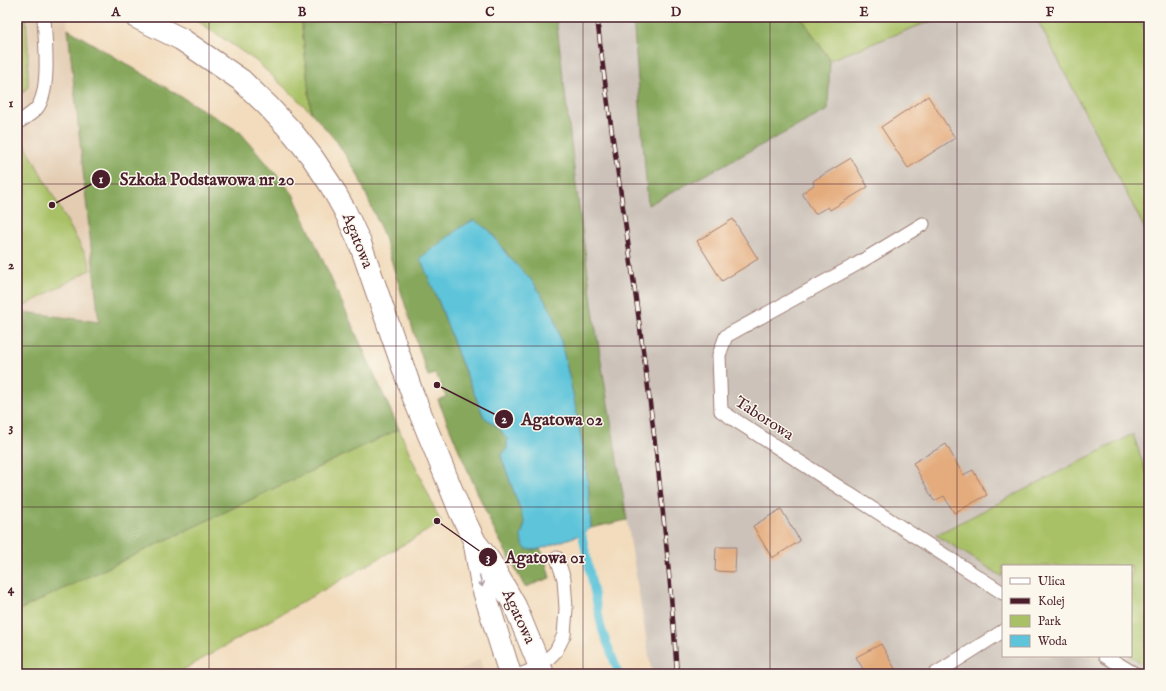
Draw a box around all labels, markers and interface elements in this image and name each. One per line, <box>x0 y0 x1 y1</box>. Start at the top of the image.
text: A <box>111 4 122 21</box>
text: B <box>298 4 307 21</box>
text: C <box>485 4 495 21</box>
text: D <box>671 4 682 21</box>
text: E <box>859 4 869 21</box>
text: F <box>1046 4 1055 21</box>
text: 1 <box>9 95 14 112</box>
callout: Szkoła Podstawowa nr 20 <box>91 164 302 193</box>
text: Szkoła Podstawowa nr 20 <box>120 170 294 191</box>
text: 1 <box>99 172 104 187</box>
street label: Agatowa <box>337 210 377 272</box>
text: 2 <box>8 257 14 274</box>
street label: Taborowa <box>731 393 797 445</box>
callout: Agatowa 02 <box>494 404 611 433</box>
text: Agatowa 02 <box>520 410 603 431</box>
text: 2 <box>501 412 507 427</box>
text: 3 <box>9 419 14 436</box>
callout: Agatowa 01 <box>478 543 593 572</box>
text: Agatowa 01 <box>504 548 585 569</box>
text: 3 <box>486 550 490 565</box>
legend <box>1002 565 1132 657</box>
one-way arrow <box>478 574 485 587</box>
text: Ulica <box>1038 574 1066 589</box>
text: 4 <box>8 581 15 598</box>
street label: Agatowa <box>496 586 539 647</box>
text: Kolej <box>1038 594 1065 609</box>
text: Park <box>1038 614 1061 629</box>
text: Woda <box>1038 634 1068 649</box>

